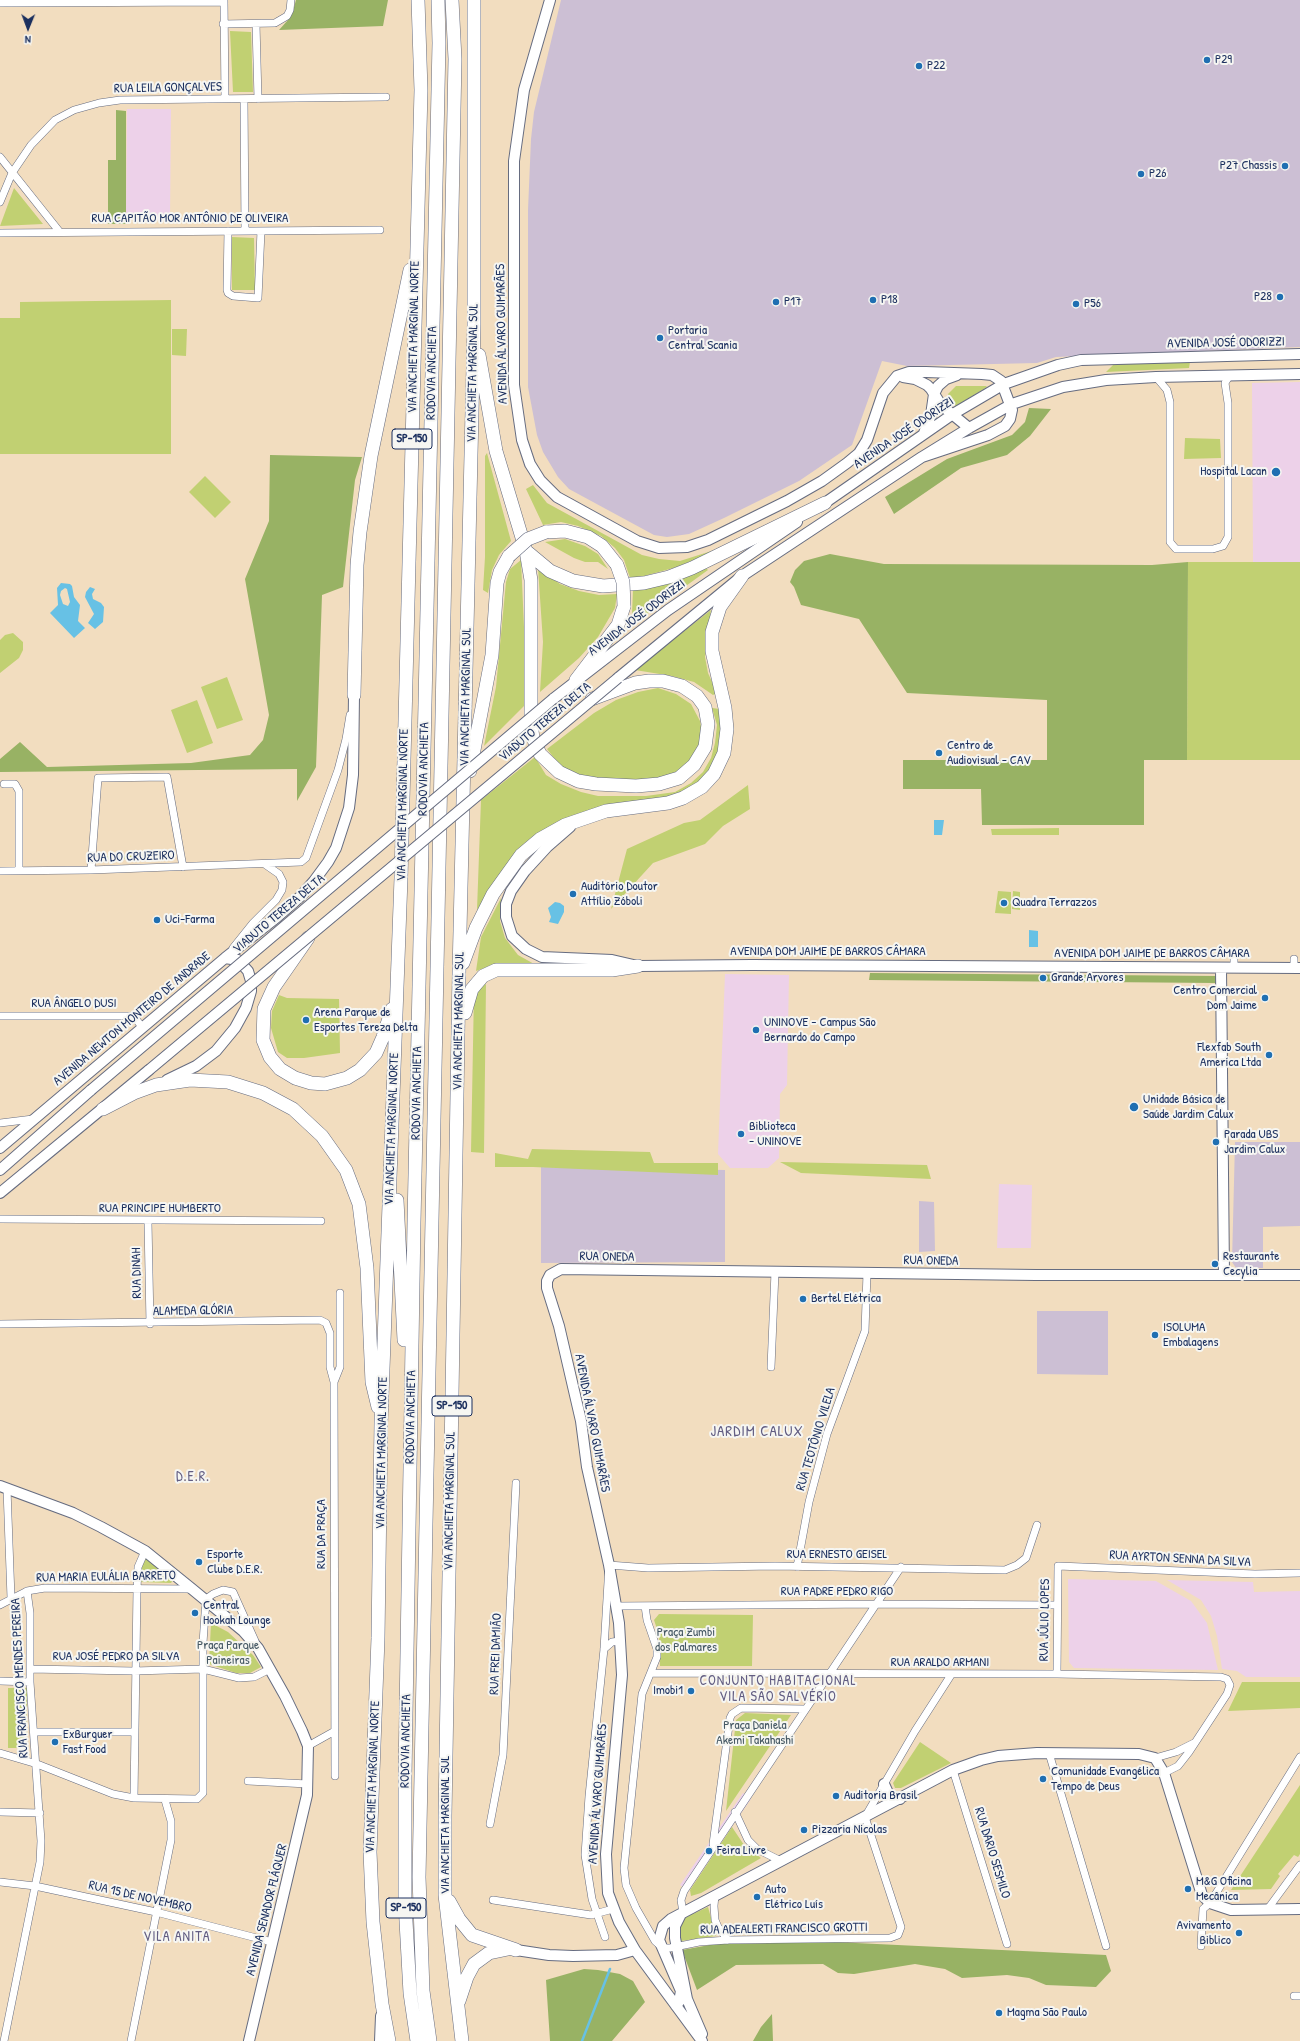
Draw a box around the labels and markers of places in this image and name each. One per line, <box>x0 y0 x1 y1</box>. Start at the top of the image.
place label: P29 <box>1215 52 1232 68</box>
marker: P29 <box>1202 55 1212 65</box>
place label: P22 <box>927 58 945 74</box>
marker: P22 <box>914 61 924 71</box>
place label: P27 Chassis <box>1220 158 1277 174</box>
marker: P27 Chassis <box>1280 161 1290 171</box>
place label: P26 <box>1149 166 1167 182</box>
marker: P26 <box>1136 169 1146 179</box>
place label: P28 <box>1254 289 1272 305</box>
place label: P18 <box>881 292 898 308</box>
marker: P28 <box>1275 292 1285 302</box>
place label: P17 <box>784 294 801 310</box>
marker: P18 <box>868 295 878 305</box>
place label: P56 <box>1084 296 1101 312</box>
marker: P17 <box>771 297 781 307</box>
marker: P56 <box>1071 299 1081 309</box>
place label: Portaria Central Scania <box>668 323 737 354</box>
marker: Portaria Central Scania <box>655 333 665 343</box>
place label: Hospital Lacan <box>1200 464 1267 480</box>
marker: Hospital Lacan <box>1270 466 1282 478</box>
place label: Centro de Audiovisual - CAV <box>947 738 1031 769</box>
marker: Centro de Audiovisual - CAV <box>934 748 944 758</box>
place label: Auditório Doutor Attílio Zóboli <box>581 879 658 910</box>
marker: Auditório Doutor Attílio Zóboli <box>568 889 578 899</box>
place label: Quadra Terrazzos <box>1012 895 1097 911</box>
marker: Quadra Terrazzos <box>999 898 1009 908</box>
place label: Uci-Farma <box>165 912 214 928</box>
marker: Uci-Farma <box>152 915 162 925</box>
place label: Grande Arvores <box>1051 970 1123 986</box>
marker: Grande Arvores <box>1038 973 1048 983</box>
place label: Centro Comercial Dom Jaime <box>1173 983 1257 1014</box>
marker: Centro Comercial Dom Jaime <box>1260 993 1270 1003</box>
place label: Arena Parque de Esportes Tereza Delta <box>314 1005 418 1036</box>
marker: Arena Parque de Esportes Tereza Delta <box>301 1015 311 1025</box>
place label: UNINOVE - Campus São Bernardo do Campo <box>764 1015 876 1046</box>
marker: UNINOVE - Campus São Bernardo do Campo <box>751 1025 761 1035</box>
place label: Flexfab South America Ltda <box>1197 1040 1261 1071</box>
marker: Flexfab South America Ltda <box>1264 1050 1274 1060</box>
place label: Unidade Básica de Saúde Jardim Calux <box>1143 1092 1234 1123</box>
marker: Unidade Básica de Saúde Jardim Calux <box>1128 1101 1140 1113</box>
place label: Biblioteca - UNINOVE <box>749 1119 802 1150</box>
place label: Parada UBS Jardim Calux <box>1224 1127 1285 1158</box>
marker: Biblioteca - UNINOVE <box>736 1129 746 1139</box>
marker: Parada UBS Jardim Calux <box>1211 1137 1221 1147</box>
place label: Restaurante Cecylia <box>1223 1249 1279 1280</box>
marker: Restaurante Cecylia <box>1210 1259 1220 1269</box>
place label: Bertel Elétrica <box>811 1291 881 1307</box>
marker: Bertel Elétrica <box>798 1294 808 1304</box>
place label: ISOLUMA Embalagens <box>1163 1320 1218 1351</box>
marker: ISOLUMA Embalagens <box>1150 1330 1160 1340</box>
place label: Esporte Clube D.E.R. <box>207 1547 262 1578</box>
marker: Esporte Clube D.E.R. <box>194 1557 204 1567</box>
place label: Central Hookah Lounge <box>203 1598 271 1629</box>
marker: Central Hookah Lounge <box>190 1608 200 1618</box>
place label: Imobi1 <box>653 1683 683 1699</box>
marker: Imobi1 <box>686 1686 696 1696</box>
place label: ExBurguer Fast Food <box>63 1727 113 1758</box>
marker: ExBurguer Fast Food <box>50 1737 60 1747</box>
place label: Comunidade Evangélica Tempo de Deus <box>1051 1764 1159 1795</box>
marker: Comunidade Evangélica Tempo de Deus <box>1038 1774 1048 1784</box>
place label: Auditoria Brasil <box>844 1788 917 1804</box>
marker: Auditoria Brasil <box>831 1791 841 1801</box>
place label: Pizzaria Nicolas <box>812 1822 887 1838</box>
marker: Pizzaria Nicolas <box>799 1825 809 1835</box>
place label: Feira Livre <box>717 1843 766 1859</box>
marker: Feira Livre <box>704 1846 714 1856</box>
place label: M&G Oficina Mecânica <box>1196 1874 1251 1905</box>
place label: Auto Elétrico Luís <box>765 1882 823 1913</box>
marker: M&G Oficina Mecânica <box>1183 1884 1193 1894</box>
marker: Auto Elétrico Luís <box>752 1892 762 1902</box>
place label: Avivamento Biblico <box>1177 1918 1231 1949</box>
marker: Avivamento Biblico <box>1234 1928 1244 1938</box>
place label: Magma São Paulo <box>1007 2005 1087 2021</box>
marker: Magma São Paulo <box>994 2008 1004 2018</box>

